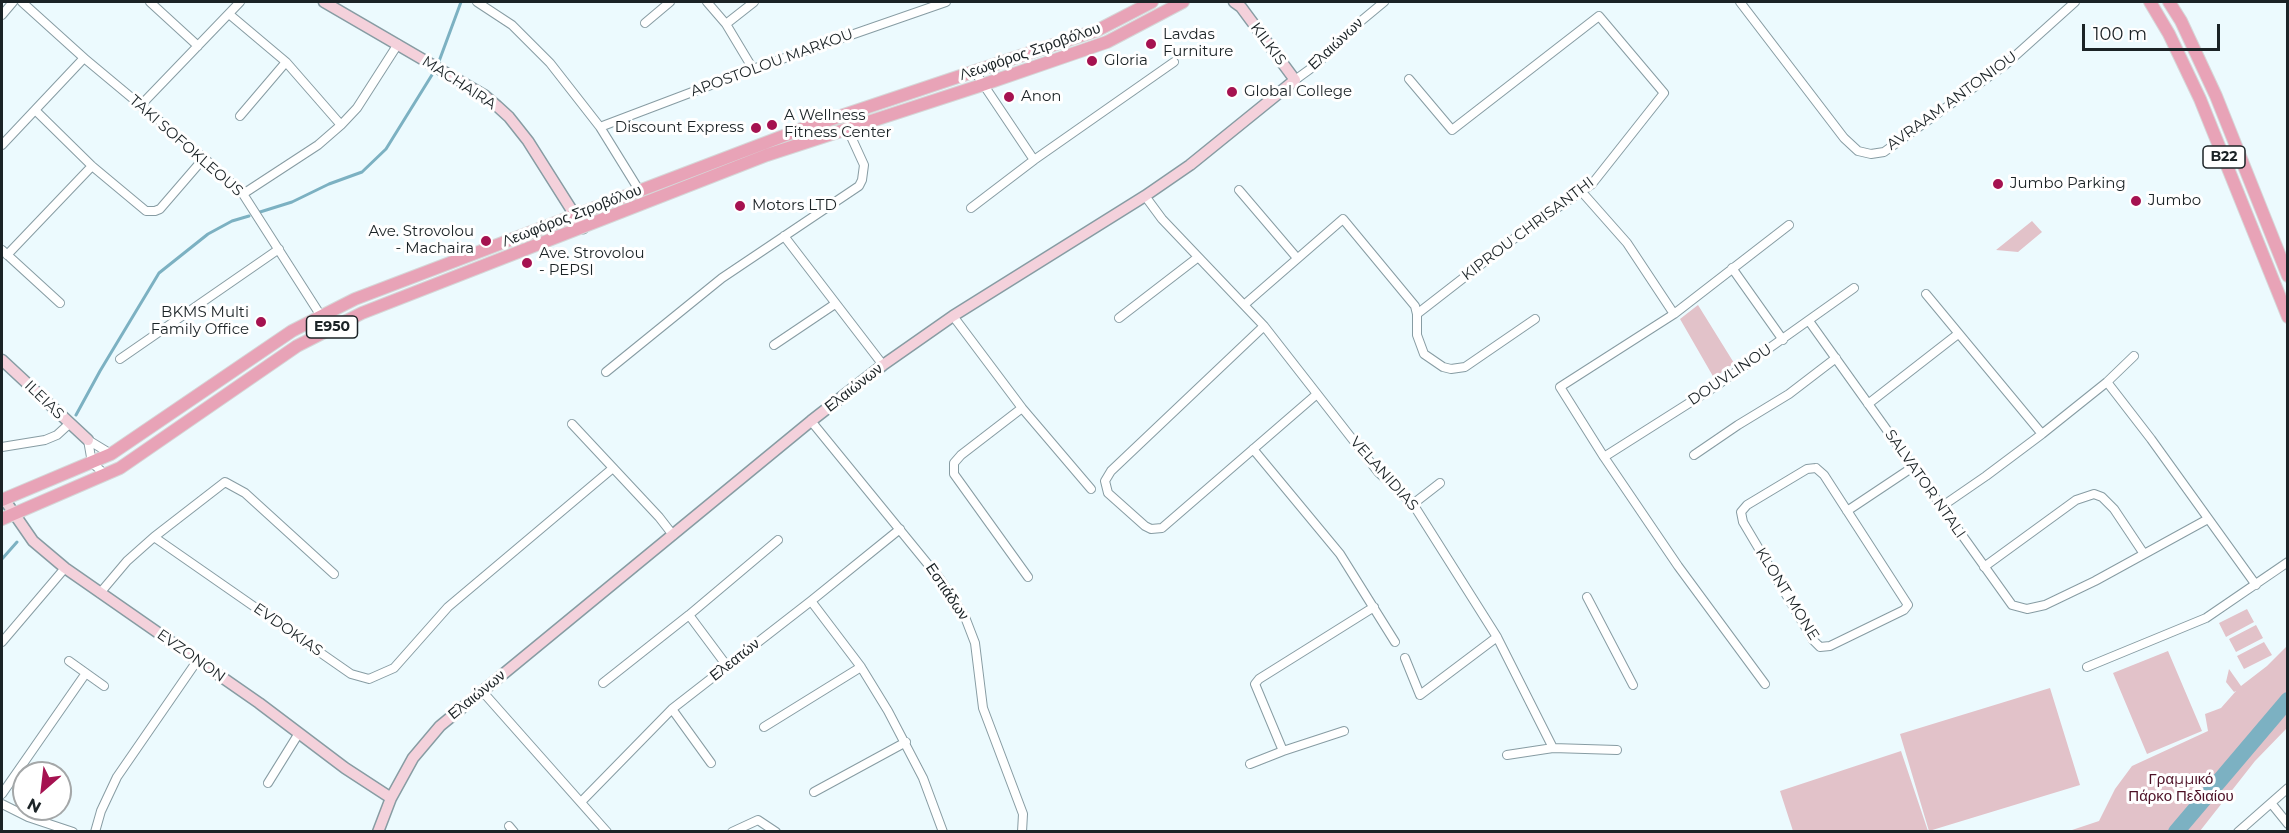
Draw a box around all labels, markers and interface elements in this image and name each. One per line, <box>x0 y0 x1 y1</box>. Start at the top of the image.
scale bar <box>2085 12 2223 50</box>
street label: Ελαιώνων <box>1305 14 1367 74</box>
street label: Λεωφόρος Στροβόλου <box>957 19 1103 85</box>
street label: KILKIS <box>1246 19 1290 69</box>
text: 100 m <box>2093 23 2147 45</box>
street label: APOSTOLOU MARKOU <box>688 25 856 101</box>
place label: Lavdas Furniture <box>1163 26 1233 61</box>
marker: Lavdas Furniture <box>1144 37 1158 51</box>
street label: AVRAAM ANTONIOU <box>1883 48 2021 154</box>
street label: MACHAIRA <box>419 52 499 114</box>
place label: Gloria <box>1104 52 1148 70</box>
marker: Gloria <box>1085 54 1099 68</box>
place label: Global College <box>1244 83 1352 101</box>
marker: Global College <box>1225 85 1239 99</box>
place label: Anon <box>1021 88 1061 106</box>
marker: Anon <box>1002 90 1016 104</box>
street label: TAKI SOFOKLEOUS <box>125 92 247 200</box>
place label: A Wellness Fitness Center <box>784 107 892 142</box>
marker: A Wellness Fitness Center <box>765 118 779 132</box>
place label: Discount Express <box>615 119 744 137</box>
marker: Discount Express <box>749 121 763 135</box>
road number: B22 <box>2203 146 2245 168</box>
street label: KIPROU CHRISANTHI <box>1458 173 1598 285</box>
place label: Jumbo Parking <box>2010 175 2126 193</box>
marker: Jumbo Parking <box>1991 177 2005 191</box>
street label: Λεωφόρος Στροβόλου <box>500 181 644 251</box>
place label: Jumbo <box>2148 192 2201 210</box>
marker: Jumbo <box>2129 194 2143 208</box>
place label: Motors LTD <box>752 197 837 215</box>
marker: Motors LTD <box>733 199 747 213</box>
place label: Ave. Strovolou - Machaira <box>368 223 474 258</box>
marker: Ave. Strovolou - Machaira <box>479 234 493 248</box>
place label: Ave. Strovolou - PEPSI <box>539 245 645 280</box>
marker: Ave. Strovolou - PEPSI <box>520 256 534 270</box>
place label: BKMS Multi Family Office <box>151 304 249 339</box>
marker: BKMS Multi Family Office <box>254 315 268 329</box>
road number: E950 <box>306 316 358 338</box>
street label: DOUVLINOU <box>1685 340 1775 410</box>
street label: Ελαιώνων <box>821 360 887 416</box>
street label: ILEIAS <box>21 377 67 423</box>
street label: SALVATOR NTALI <box>1881 426 1969 542</box>
street label: VELANIDIAS <box>1346 433 1422 515</box>
street label: KLONT MONE <box>1751 544 1823 644</box>
street label: Εστιάδων <box>921 560 973 624</box>
street label: EVDOKIAS <box>250 600 326 660</box>
street label: EVZONON <box>153 626 229 686</box>
street label: Ελεατών <box>706 635 764 685</box>
street label: Ελαιώνων <box>445 666 509 724</box>
north arrow <box>12 761 72 821</box>
park label: Γραμμικό Πάρκο Πεδιαίου <box>2128 771 2234 806</box>
text: N <box>24 794 44 817</box>

